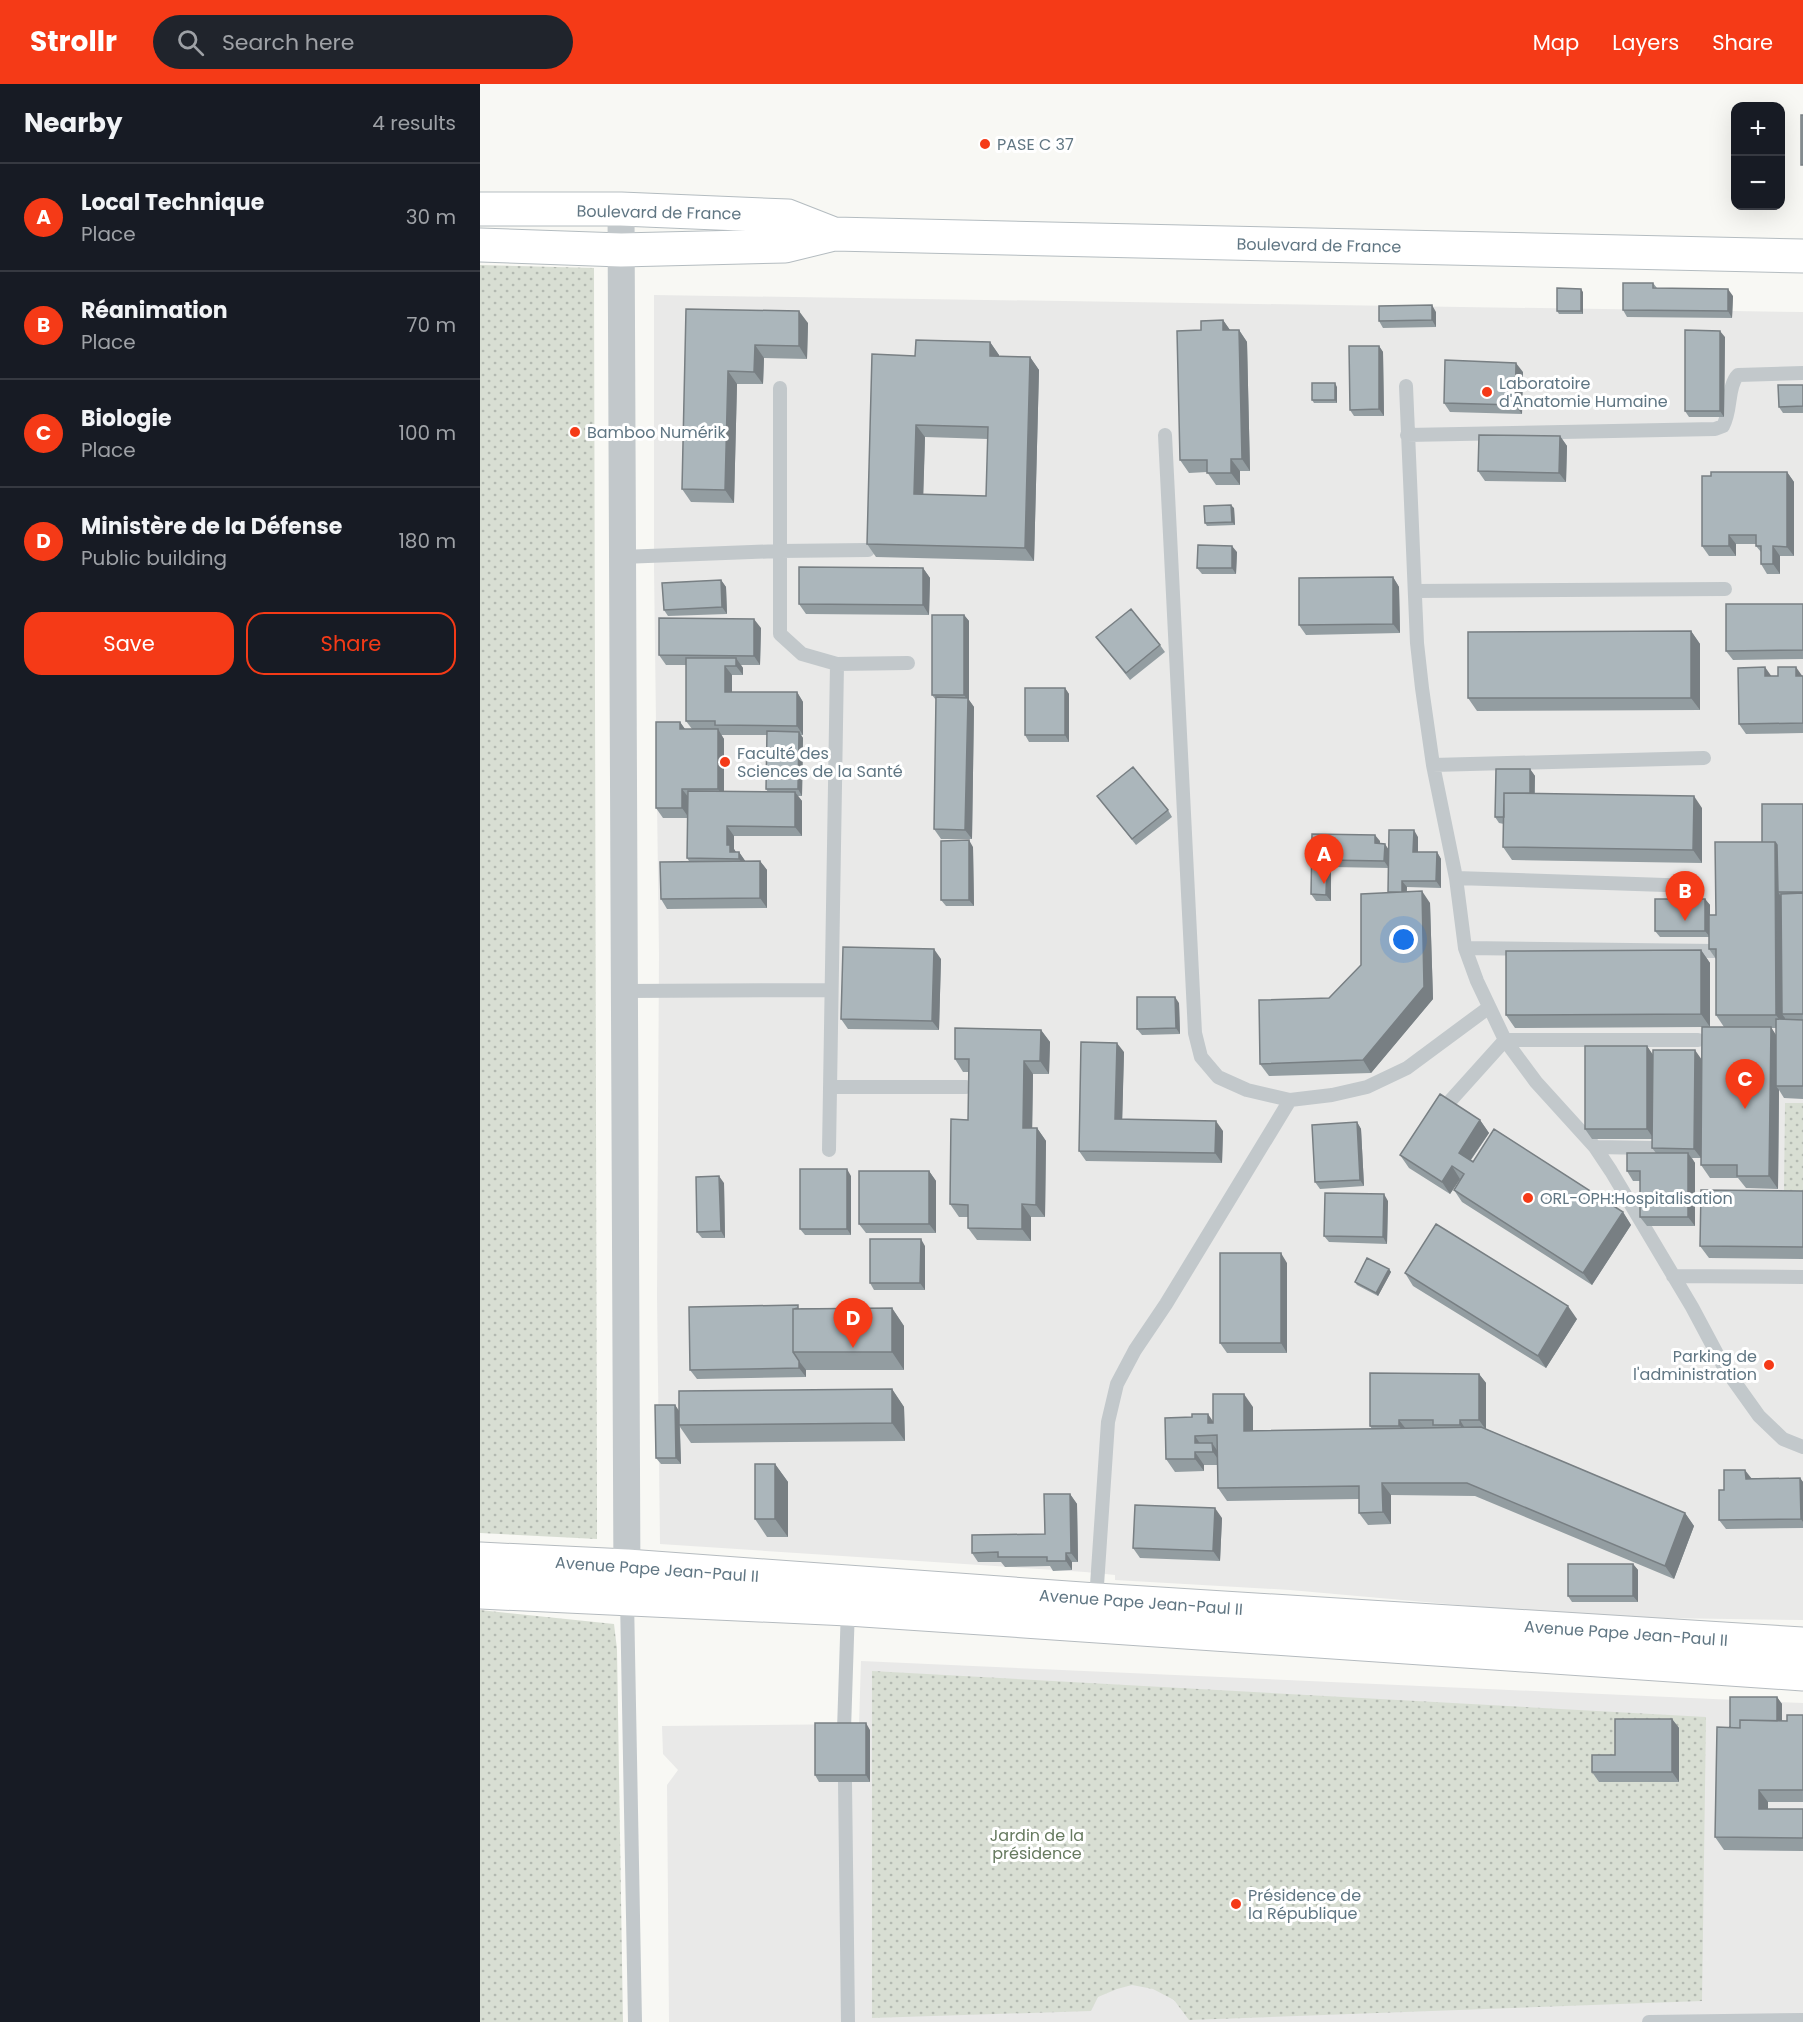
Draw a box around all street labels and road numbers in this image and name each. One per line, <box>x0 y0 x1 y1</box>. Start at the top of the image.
street label: Boulevard de France <box>576 200 742 225</box>
street label: Boulevard de France <box>1236 233 1402 258</box>
street label: Avenue Pape Jean-Paul II <box>554 1551 760 1588</box>
street label: Avenue Pape Jean-Paul II <box>1038 1584 1244 1621</box>
street label: Avenue Pape Jean-Paul II <box>1523 1615 1729 1652</box>

